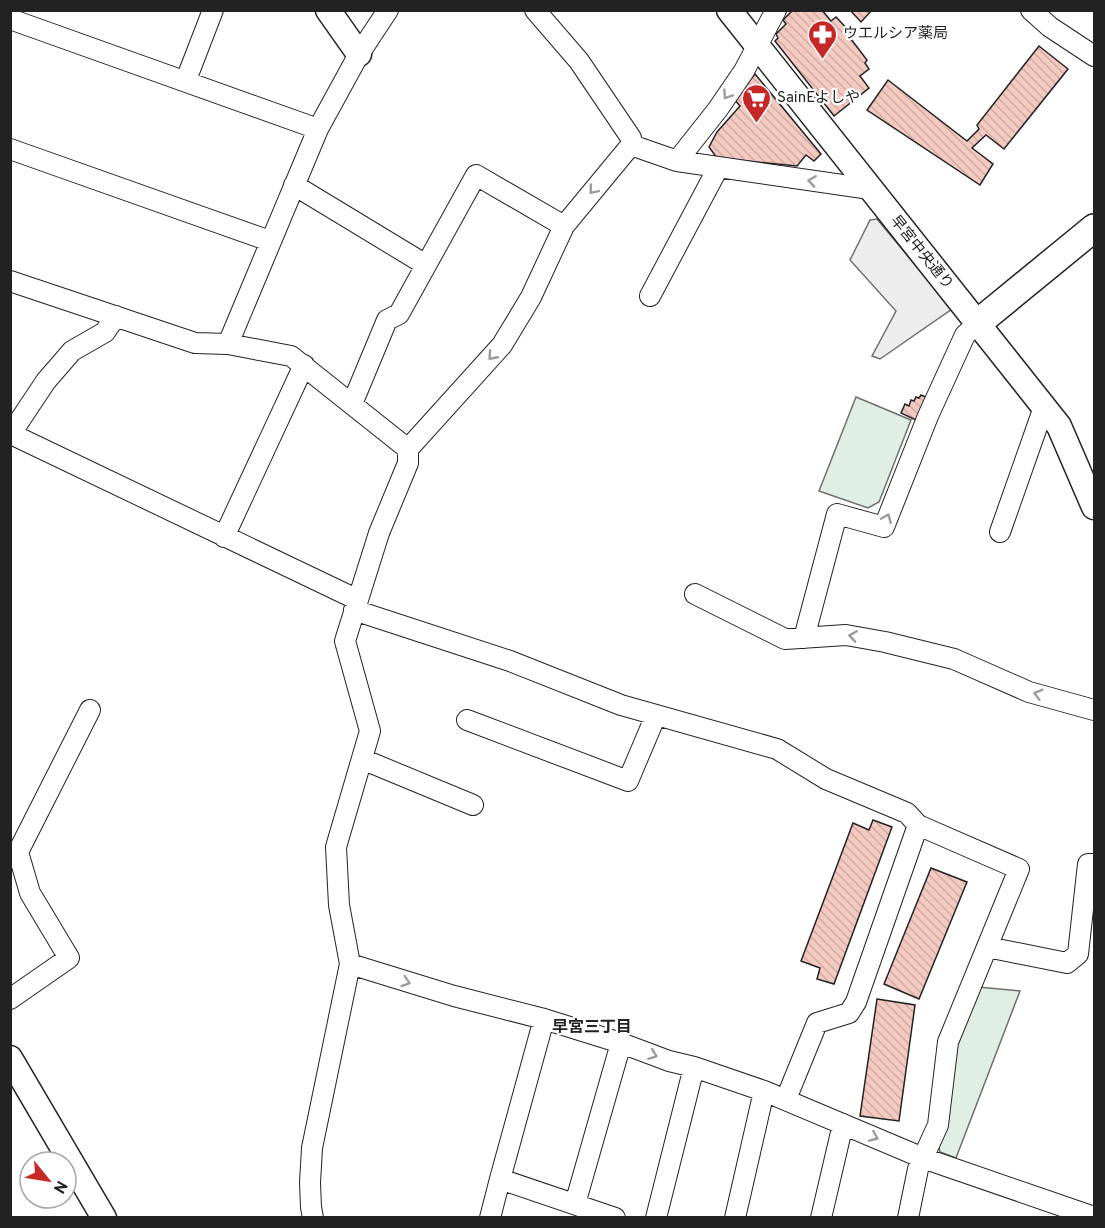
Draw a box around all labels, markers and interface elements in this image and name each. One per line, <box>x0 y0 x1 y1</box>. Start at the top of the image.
pharmacy icon: ウエルシア薬局 <box>806 18 838 60</box>
place label: ウエルシア薬局 <box>843 25 948 44</box>
supermarket icon: SainEよしや <box>740 82 772 124</box>
one-way arrow <box>723 89 735 99</box>
place label: SainEよしや <box>777 89 860 108</box>
one-way arrow <box>807 175 817 188</box>
one-way arrow <box>589 183 600 194</box>
street label: 早宮中央通り <box>885 212 957 294</box>
one-way arrow <box>488 349 499 359</box>
one-way arrow <box>880 513 892 524</box>
one-way arrow <box>848 631 858 643</box>
one-way arrow <box>1033 689 1043 702</box>
one-way arrow <box>400 974 410 987</box>
district label: 早宮三丁目 <box>552 1018 632 1038</box>
one-way arrow <box>647 1048 657 1061</box>
one-way arrow <box>868 1130 879 1142</box>
north arrow <box>18 1150 78 1210</box>
text: N <box>48 1177 71 1196</box>

